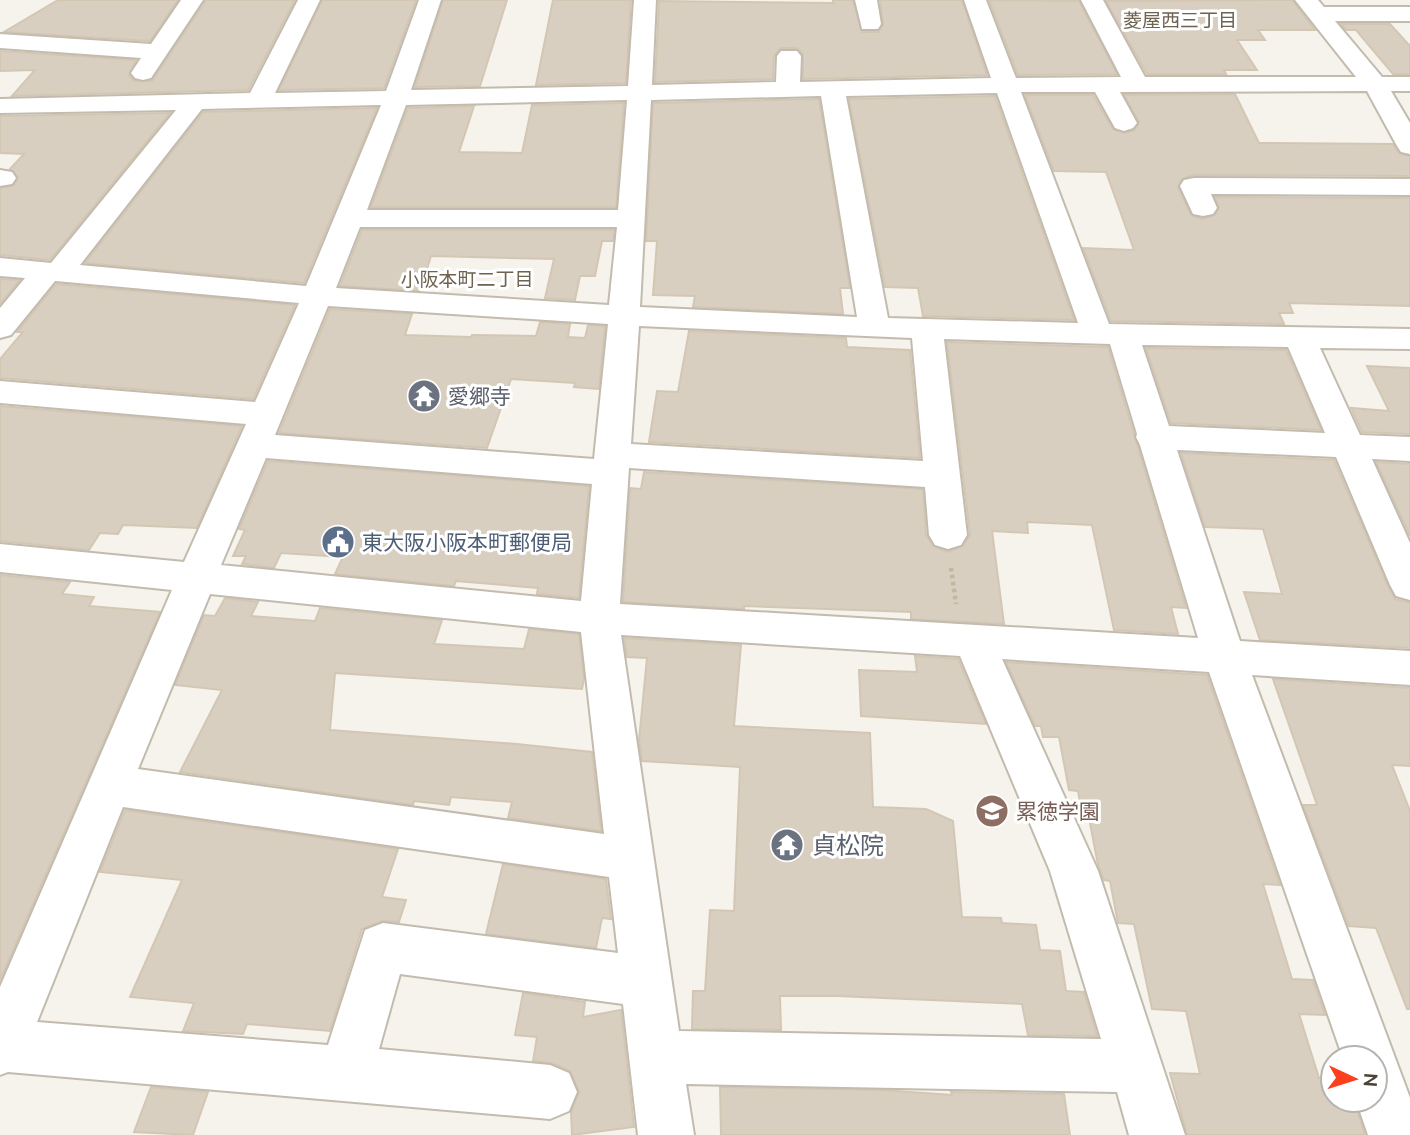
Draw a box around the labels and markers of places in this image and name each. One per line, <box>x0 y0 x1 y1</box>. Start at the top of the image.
temple icon: 愛郷寺 <box>405 377 443 415</box>
place label: 愛郷寺 <box>448 384 511 408</box>
public building icon: 東大阪小阪本町郵便局 <box>319 523 357 561</box>
place label: 東大阪小阪本町郵便局 <box>362 530 572 554</box>
school or university icon: 累徳学園 <box>973 792 1011 830</box>
place label: 累徳学園 <box>1016 799 1100 823</box>
temple icon: 貞松院 <box>768 826 806 864</box>
place label: 貞松院 <box>812 832 884 859</box>

